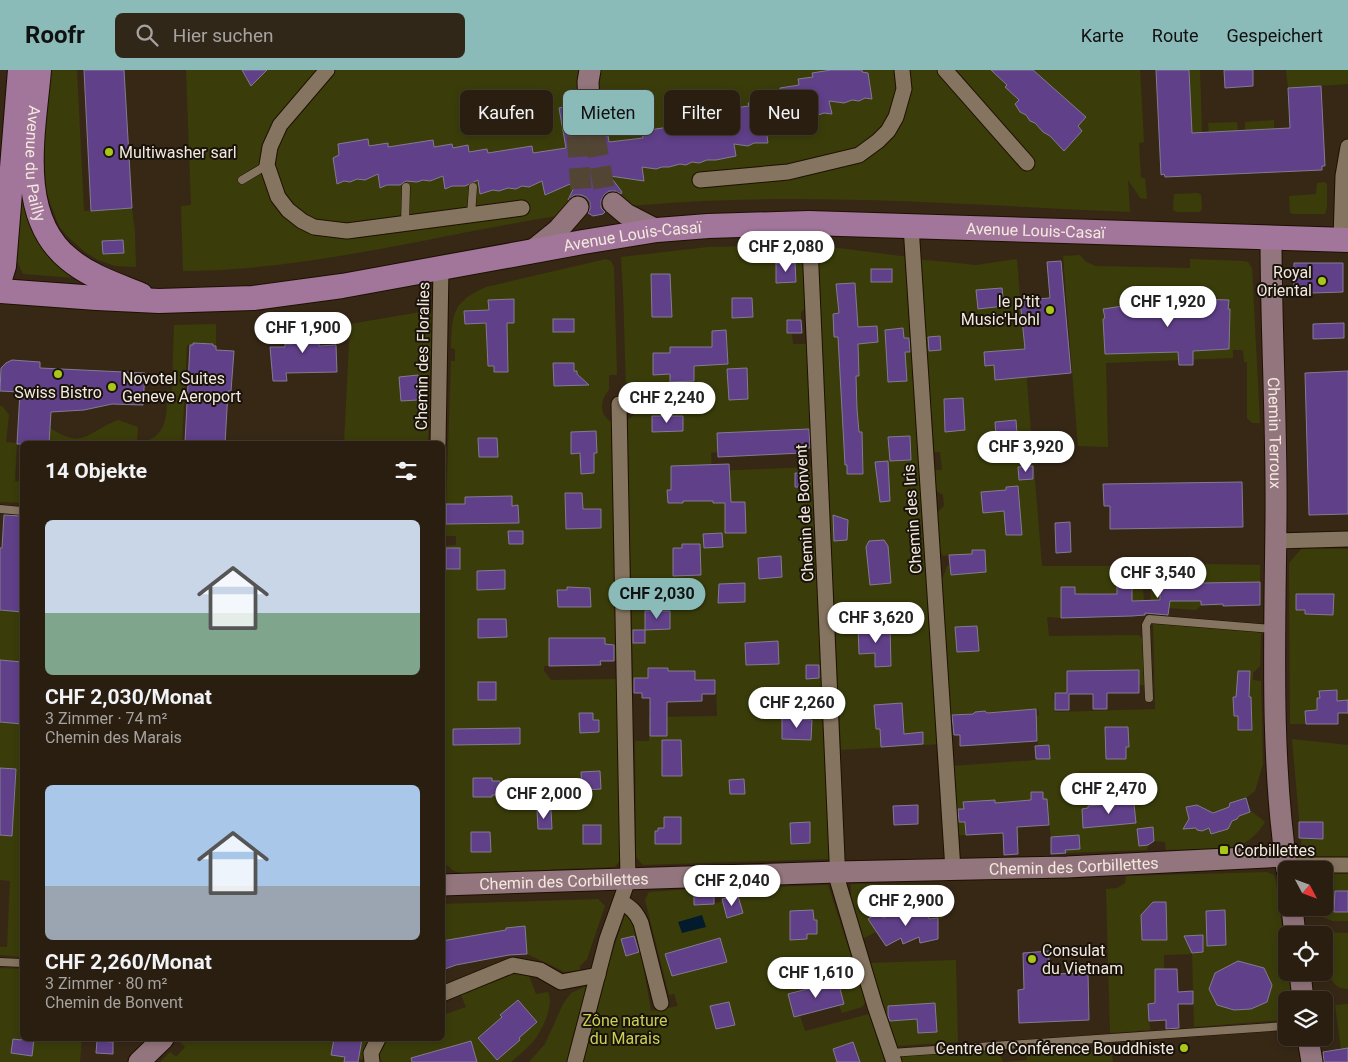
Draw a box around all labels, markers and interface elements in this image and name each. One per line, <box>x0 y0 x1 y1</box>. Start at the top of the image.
search box <box>115 13 465 58</box>
text: Roofr <box>25 21 85 49</box>
icon: search <box>133 21 161 49</box>
text: Hier suchen <box>173 24 274 47</box>
text: Karte <box>1081 25 1124 46</box>
text: Route <box>1152 25 1199 46</box>
text: Gespeichert <box>1227 25 1323 46</box>
chip: Kaufen <box>460 90 553 135</box>
chip: Mieten <box>563 90 654 135</box>
chip: Filter <box>664 90 740 135</box>
chip: Neu <box>750 90 818 135</box>
street label: Avenue du Pailly <box>22 105 50 224</box>
place label: Multiwasher sarl <box>119 143 237 162</box>
marker: Multiwasher sarl <box>103 146 115 158</box>
street label: Avenue Louis-Casaï <box>562 217 703 255</box>
street label: Avenue Louis-Casaï <box>966 219 1107 242</box>
pin: CHF 2,080 <box>729 230 843 273</box>
text: CHF 2,080 <box>748 237 824 256</box>
place label: Royal Oriental <box>1257 263 1312 300</box>
marker: Royal Oriental <box>1316 275 1328 287</box>
street label: Chemin des Floralies <box>412 282 433 430</box>
pin: CHF 1,920 <box>1111 286 1225 328</box>
place label: le p'tit Music'Hohl <box>961 292 1040 329</box>
text: CHF 1,920 <box>1130 292 1206 311</box>
marker: le p'tit Music'Hohl <box>1044 304 1056 316</box>
pin: CHF 1,900 <box>246 312 360 354</box>
text: CHF 1,900 <box>265 318 341 337</box>
marker: Swiss Bistro <box>52 368 64 380</box>
place label: Novotel Suites Geneve Aeroport <box>122 369 241 406</box>
street label: Chemin Terroux <box>1264 377 1285 489</box>
marker: Novotel Suites Geneve Aeroport <box>106 381 118 393</box>
pin: CHF 2,240 <box>610 382 724 424</box>
place label: Swiss Bistro <box>14 383 102 402</box>
text: CHF 2,240 <box>629 388 705 407</box>
pin: CHF 3,920 <box>969 430 1083 473</box>
text: CHF 3,920 <box>988 437 1064 456</box>
street label: Chemin de Bonvent <box>791 444 818 582</box>
icon: filters <box>392 457 420 485</box>
text: 14 Objekte <box>45 459 147 483</box>
street label: Chemin des Iris <box>899 463 926 575</box>
icon: home <box>188 553 278 643</box>
pin: CHF 3,540 <box>1101 556 1215 599</box>
text: CHF 3,540 <box>1120 563 1196 582</box>
pin: CHF 2,030 <box>600 578 714 620</box>
text: CHF 2,030 <box>619 584 695 603</box>
pin: CHF 3,620 <box>819 602 933 644</box>
text: CHF 3,620 <box>838 608 914 627</box>
text: CHF 2,030/Monat <box>45 685 212 709</box>
pin: CHF 2,260 <box>740 686 854 729</box>
text: CHF 2,260 <box>759 693 835 712</box>
text: 3 Zimmer · 74 m² <box>45 709 167 728</box>
text: Chemin des Marais <box>45 728 182 747</box>
pin: CHF 2,470 <box>1052 772 1166 815</box>
pin: CHF 2,000 <box>487 778 601 820</box>
text: CHF 2,470 <box>1071 779 1147 798</box>
text: CHF 2,000 <box>506 784 582 803</box>
icon: home <box>188 818 278 908</box>
place label: Corbillettes <box>1234 841 1315 860</box>
marker: Corbillettes <box>1218 844 1230 856</box>
street label: Chemin des Corbillettes <box>989 853 1159 879</box>
north arrow <box>1278 861 1332 916</box>
map controls <box>1278 861 1333 1046</box>
pin: CHF 2,040 <box>675 864 789 907</box>
street label: Chemin des Corbillettes <box>479 869 649 894</box>
text: CHF 2,040 <box>694 871 770 890</box>
pin: CHF 2,900 <box>849 884 963 927</box>
text: CHF 2,900 <box>868 891 944 910</box>
button: locate <box>1278 926 1333 981</box>
place label: Consulat du Vietnam <box>1042 941 1123 978</box>
text: CHF 2,260/Monat <box>45 950 212 974</box>
marker: Consulat du Vietnam <box>1026 953 1038 965</box>
pin: CHF 1,610 <box>759 956 873 999</box>
text: CHF 1,610 <box>778 963 854 982</box>
text: 3 Zimmer · 80 m² <box>45 974 167 993</box>
button: layers <box>1278 991 1333 1046</box>
text: Chemin de Bonvent <box>45 993 183 1012</box>
park label: Zône nature du Marais <box>582 1011 668 1048</box>
place label: Centre de Conférence Bouddhiste <box>936 1039 1174 1058</box>
marker: Centre de Conférence Bouddhiste <box>1178 1042 1190 1054</box>

